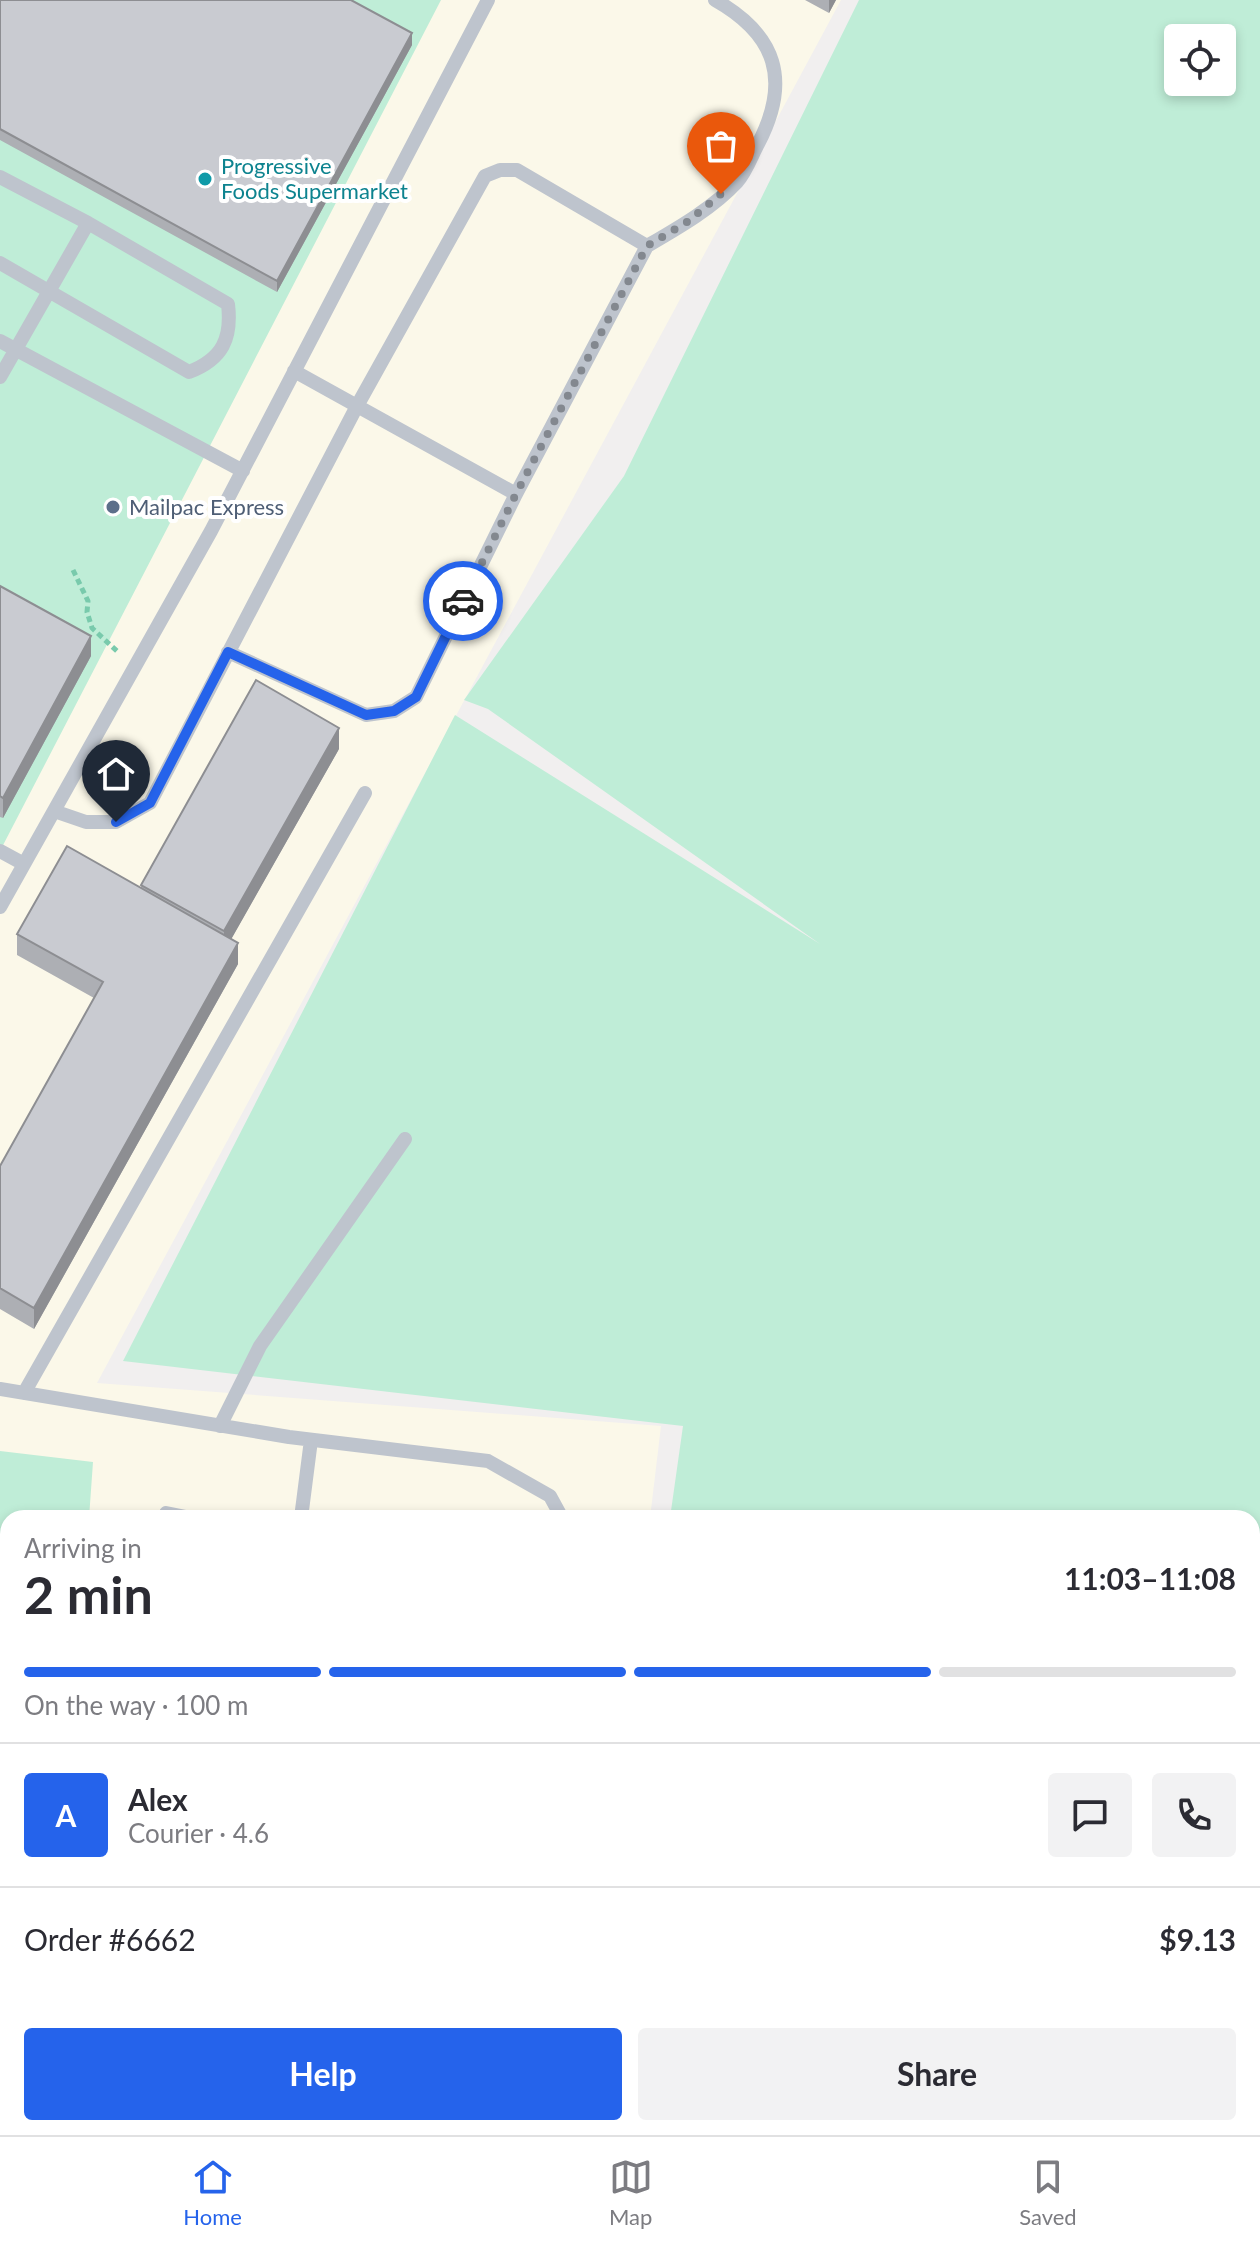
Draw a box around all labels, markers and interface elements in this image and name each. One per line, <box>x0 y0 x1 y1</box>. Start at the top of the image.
map controls <box>1164 24 1236 96</box>
button: locate <box>1164 24 1236 96</box>
pin <box>687 112 755 194</box>
icon: bag <box>699 124 743 168</box>
place label: Progressive Foods Supermarket <box>221 152 408 204</box>
marker: Progressive Foods Supermarket <box>196 170 214 188</box>
place label: Mailpac Express <box>129 493 284 520</box>
marker: Mailpac Express <box>104 498 122 516</box>
courier <box>423 561 503 641</box>
icon: car <box>441 579 485 623</box>
pin <box>82 740 150 822</box>
icon: home <box>94 752 138 796</box>
text: Arriving in <box>24 1532 142 1564</box>
text: 11:03–11:08 <box>1064 1560 1236 1596</box>
text: 2 min <box>24 1563 153 1625</box>
text: On the way · 100 m <box>24 1689 248 1721</box>
button: chat <box>1048 1773 1132 1857</box>
button: phone <box>1152 1773 1236 1857</box>
text: Alex <box>128 1781 188 1817</box>
text: A <box>56 1797 76 1833</box>
text: Courier · 4.6 <box>128 1817 269 1849</box>
text: Order #6662 <box>24 1921 196 1957</box>
text: $9.13 <box>1159 1921 1236 1957</box>
button: Help <box>24 2028 622 2120</box>
button: Share <box>638 2028 1236 2120</box>
tab: Home <box>183 2155 242 2230</box>
tab: Map <box>609 2155 653 2230</box>
tab: Saved <box>1019 2155 1077 2230</box>

